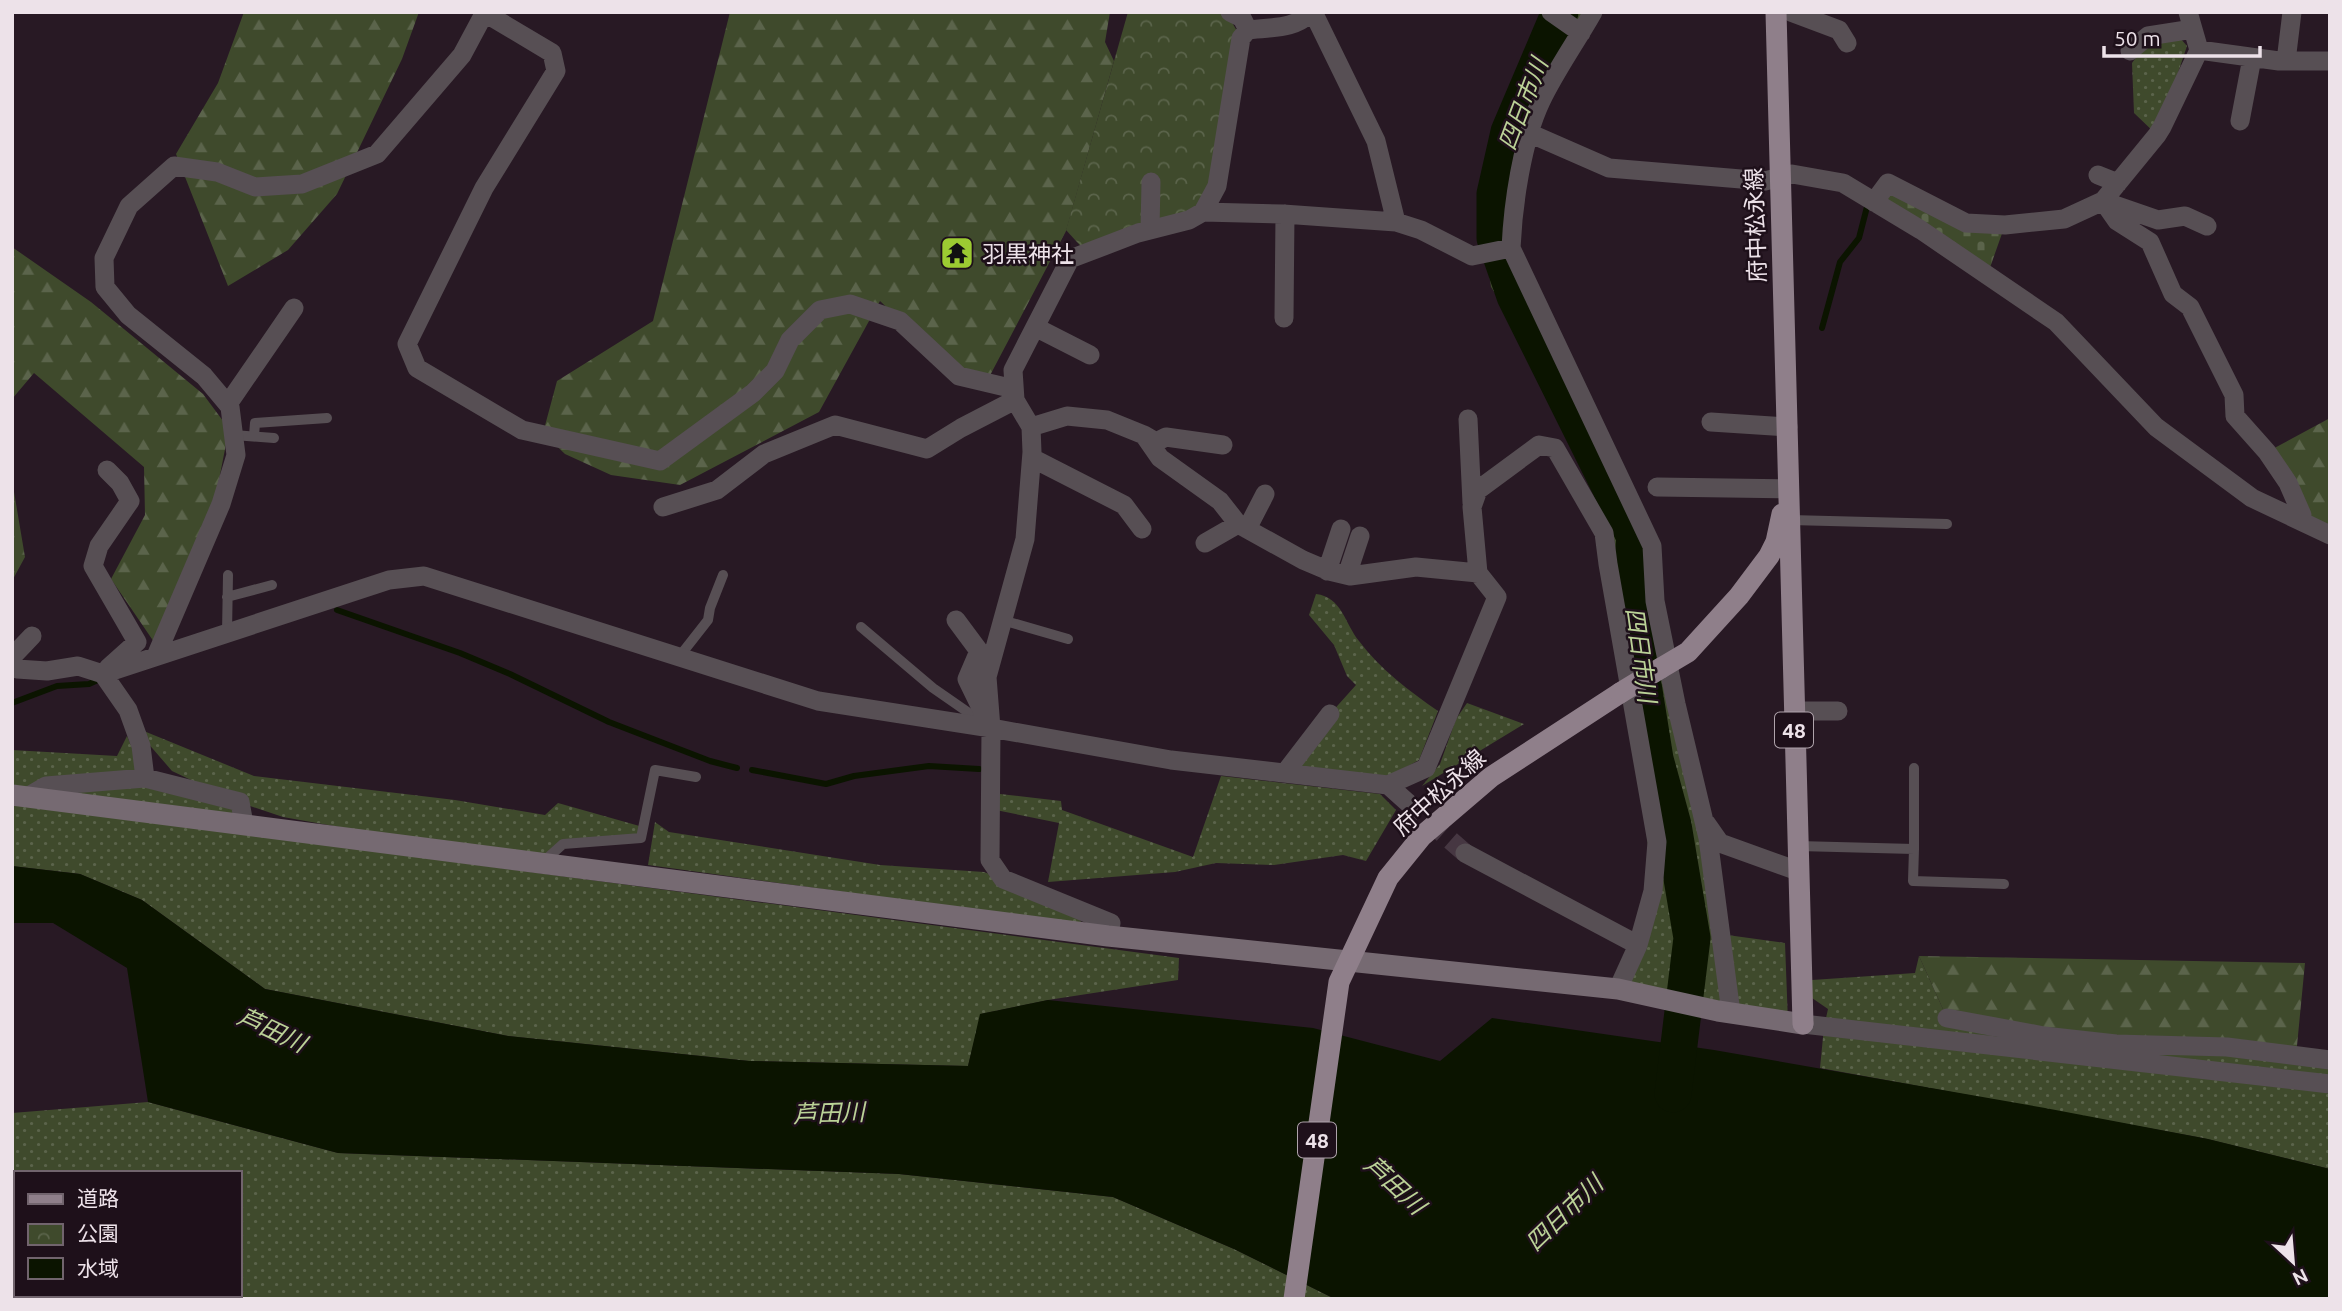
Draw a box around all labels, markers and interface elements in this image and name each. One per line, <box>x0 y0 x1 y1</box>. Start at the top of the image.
scale bar <box>2104 14 2260 58</box>
text: 50 m <box>2114 26 2161 50</box>
water label: 四日市川 <box>1493 52 1554 154</box>
street label: 府中松永線 <box>1741 167 1769 283</box>
temple icon: 羽黒神社 <box>938 234 976 272</box>
place label: 羽黒神社 <box>982 241 1074 266</box>
water label: 四日市川 <box>1621 606 1661 707</box>
road number: 48 <box>1775 712 1813 748</box>
street label: 府中松永線 <box>1388 744 1490 840</box>
water label: 芦田川 <box>234 1003 313 1059</box>
water label: 芦田川 <box>793 1098 868 1128</box>
road number: 48 <box>1298 1122 1336 1158</box>
water label: 芦田川 <box>1359 1151 1433 1221</box>
water label: 四日市川 <box>1520 1168 1610 1256</box>
legend <box>14 1171 242 1297</box>
text: 道路 <box>77 1186 119 1210</box>
text: 公園 <box>77 1221 119 1245</box>
north arrow <box>2258 1227 2328 1297</box>
text: 水域 <box>77 1256 119 1280</box>
text: N <box>2289 1264 2312 1290</box>

